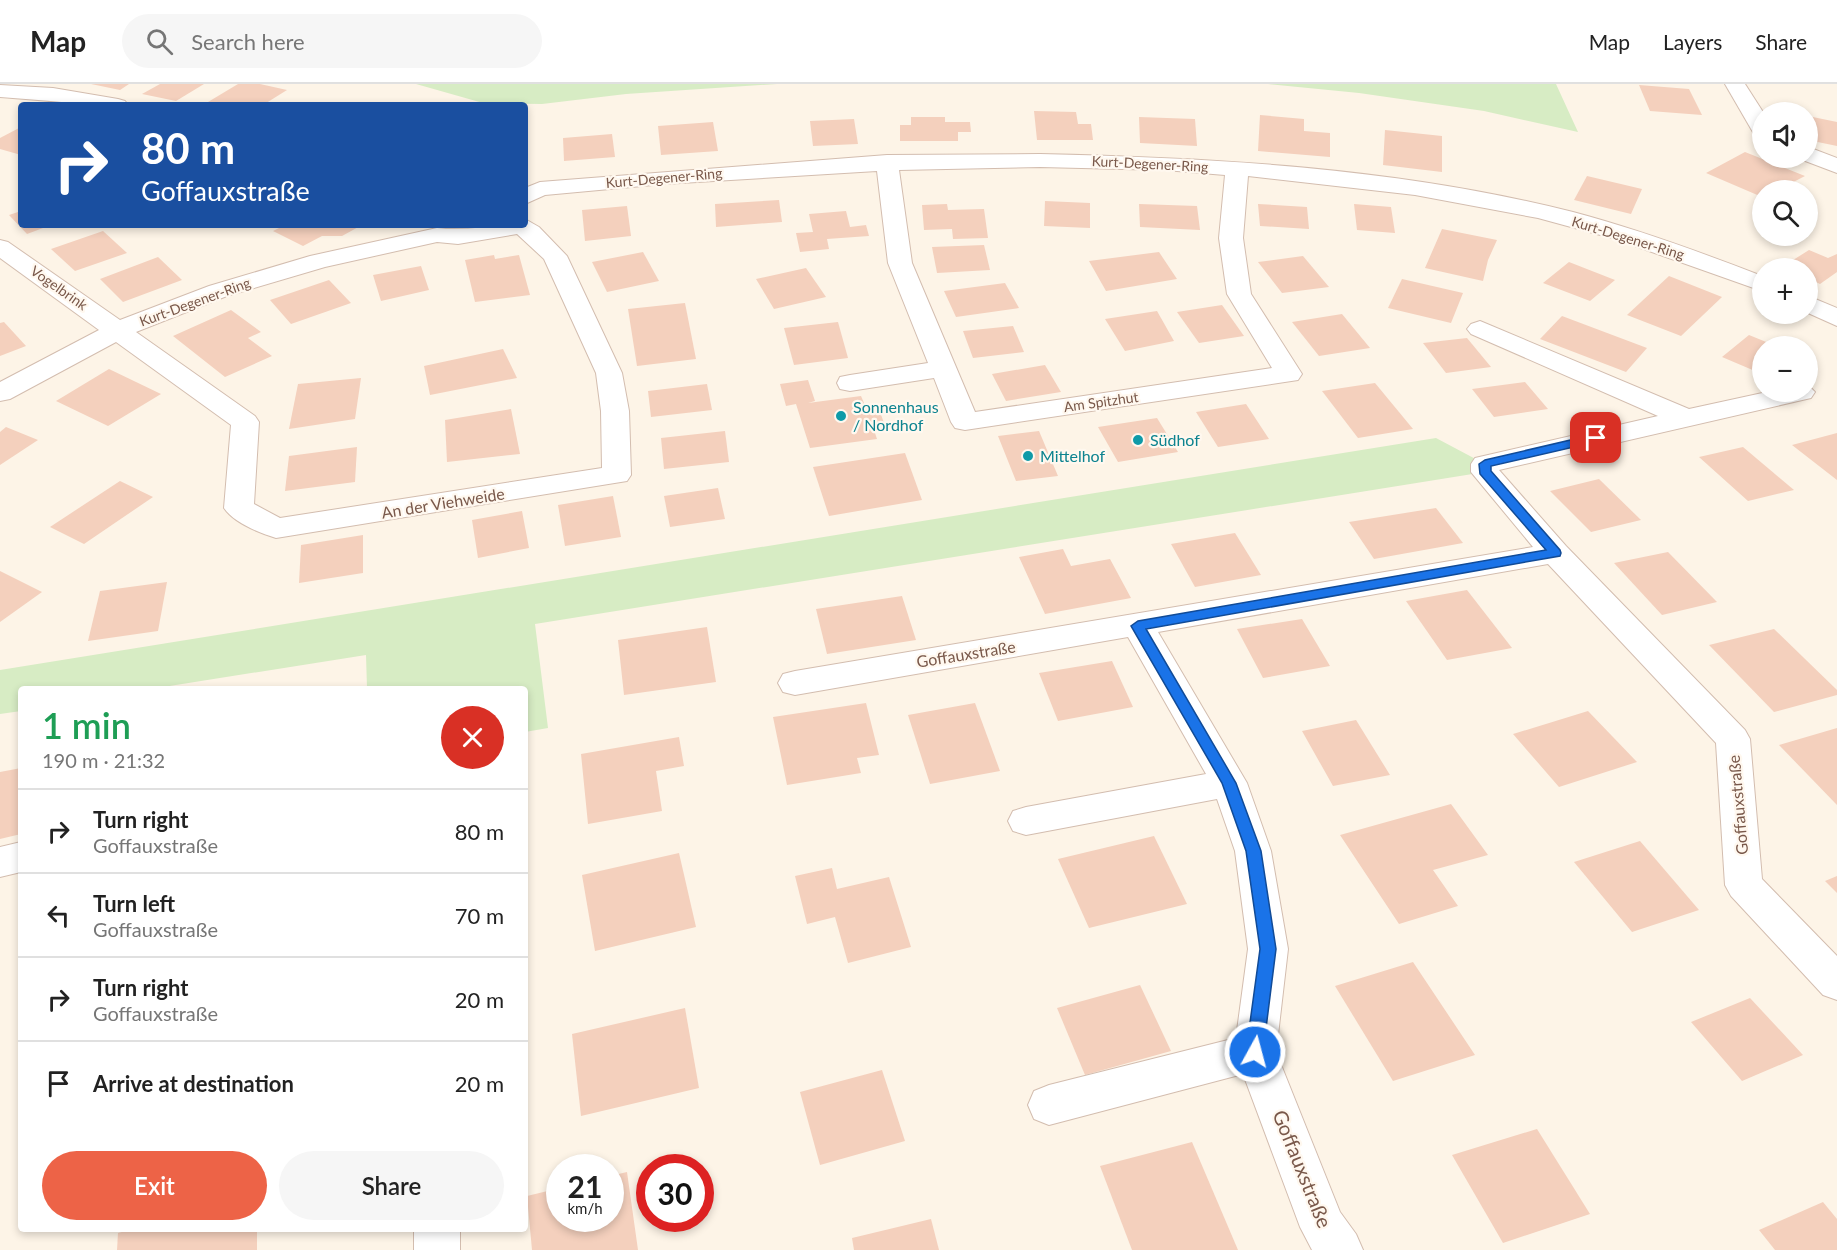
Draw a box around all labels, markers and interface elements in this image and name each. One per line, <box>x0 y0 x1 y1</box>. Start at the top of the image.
search box <box>122 14 542 68</box>
text: Map <box>30 24 86 58</box>
icon: search <box>143 25 176 58</box>
text: Search here <box>191 28 305 55</box>
text: Map <box>1589 29 1630 54</box>
text: Layers <box>1663 29 1722 54</box>
text: Share <box>1755 29 1807 54</box>
map controls <box>1752 102 1818 402</box>
button: sound <box>1752 102 1818 168</box>
text: 80 m <box>141 123 235 173</box>
icon: right <box>42 126 120 204</box>
street label: Kurt-Degener-Ring <box>1091 152 1209 175</box>
street label: Kurt-Degener-Ring <box>605 164 723 191</box>
text: Goffauxstraße <box>141 174 310 207</box>
button: search <box>1752 180 1818 246</box>
street label: Kurt-Degener-Ring <box>1570 212 1687 263</box>
button: + <box>1752 258 1818 324</box>
street label: Vogelbrink <box>28 262 92 314</box>
street label: Kurt-Degener-Ring <box>137 274 253 330</box>
button: − <box>1752 336 1818 402</box>
street label: Am Spitzhut <box>1063 388 1139 415</box>
place label: Sonnenhaus / Nordhof <box>853 397 939 434</box>
marker: Sonnenhaus / Nordhof <box>834 409 848 423</box>
pin <box>1570 412 1621 463</box>
icon: arrive <box>1579 421 1612 454</box>
place label: Südhof <box>1150 430 1200 449</box>
marker: Südhof <box>1131 433 1145 447</box>
place label: Mittelhof <box>1040 446 1106 465</box>
marker: Mittelhof <box>1021 449 1035 463</box>
street label: An der Viehweide <box>380 483 506 522</box>
street label: Goffauxstraße <box>915 636 1017 671</box>
text: 1 min <box>42 703 131 747</box>
button: close <box>441 706 504 769</box>
text: 190 m · 21:32 <box>42 748 165 772</box>
street label: Goffauxstraße <box>1724 754 1751 856</box>
text: Turn right <box>93 806 188 833</box>
icon: right <box>42 815 75 848</box>
text: 80 m <box>455 818 504 845</box>
text: Goffauxstraße <box>93 833 218 857</box>
text: Turn left <box>93 890 175 917</box>
icon: left <box>42 899 75 932</box>
text: 70 m <box>455 902 504 929</box>
text: Goffauxstraße <box>93 917 218 941</box>
text: Turn right <box>93 974 188 1001</box>
icon: right <box>42 983 75 1016</box>
text: 20 m <box>455 986 504 1013</box>
text: Goffauxstraße <box>93 1001 218 1025</box>
position arrow <box>1223 1020 1287 1084</box>
icon: arrive <box>42 1067 75 1100</box>
text: Arrive at destination <box>93 1070 294 1097</box>
text: 20 m <box>455 1070 504 1097</box>
street label: Goffauxstraße <box>1268 1106 1337 1231</box>
button: Exit <box>42 1151 267 1220</box>
button: Share <box>279 1151 504 1220</box>
speed limit sign: 30 <box>636 1154 714 1232</box>
text: 21 <box>568 1168 602 1204</box>
text: km/h <box>567 1199 603 1217</box>

